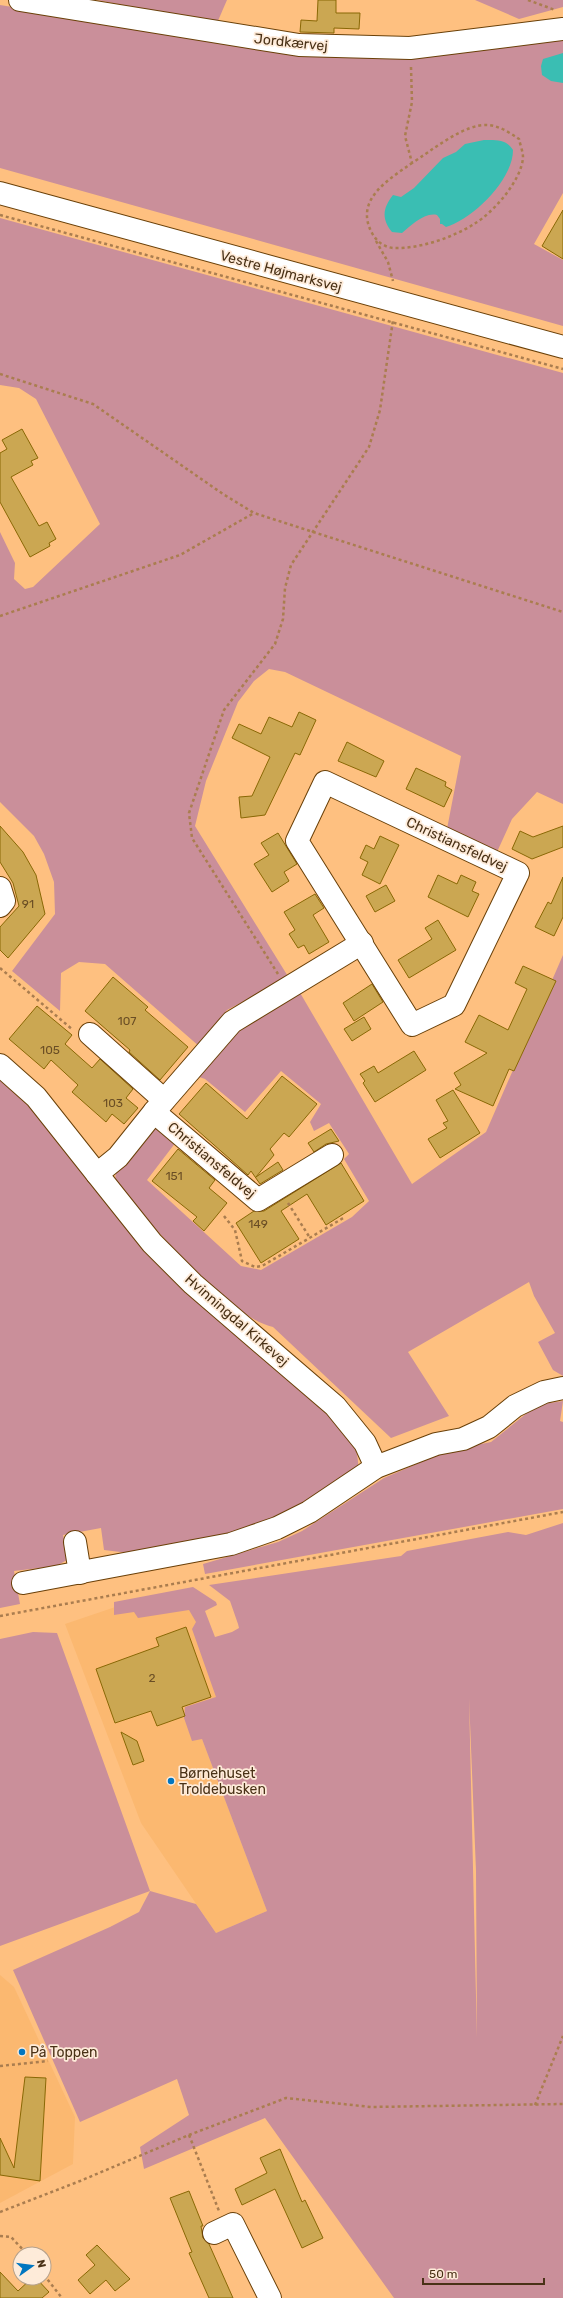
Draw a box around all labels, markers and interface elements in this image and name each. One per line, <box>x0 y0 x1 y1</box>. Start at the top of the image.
street label: Jordkærvej <box>253 30 329 55</box>
street label: Vestre Højmarksvej <box>218 247 344 296</box>
street label: Christiansfeldvej <box>404 814 510 875</box>
house number: 91 <box>22 897 34 911</box>
house number: 107 <box>118 1014 136 1028</box>
house number: 105 <box>40 1043 60 1057</box>
house number: 103 <box>103 1096 123 1110</box>
street label: Christiansfeldvej <box>164 1119 259 1202</box>
house number: 151 <box>165 1169 183 1183</box>
house number: 149 <box>248 1217 268 1231</box>
street label: Hvinningdal Kirkevej <box>181 1271 292 1370</box>
house number: 2 <box>148 1671 156 1685</box>
place label: Børnehuset Troldebusken <box>179 1765 266 1798</box>
marker: Børnehuset Troldebusken <box>166 1776 176 1786</box>
place label: På Toppen <box>30 2044 97 2061</box>
marker: På Toppen <box>17 2047 27 2057</box>
north arrow <box>12 2246 52 2286</box>
text: N <box>34 2258 49 2269</box>
scale bar <box>423 2260 544 2286</box>
text: 50 m <box>429 2267 457 2281</box>

